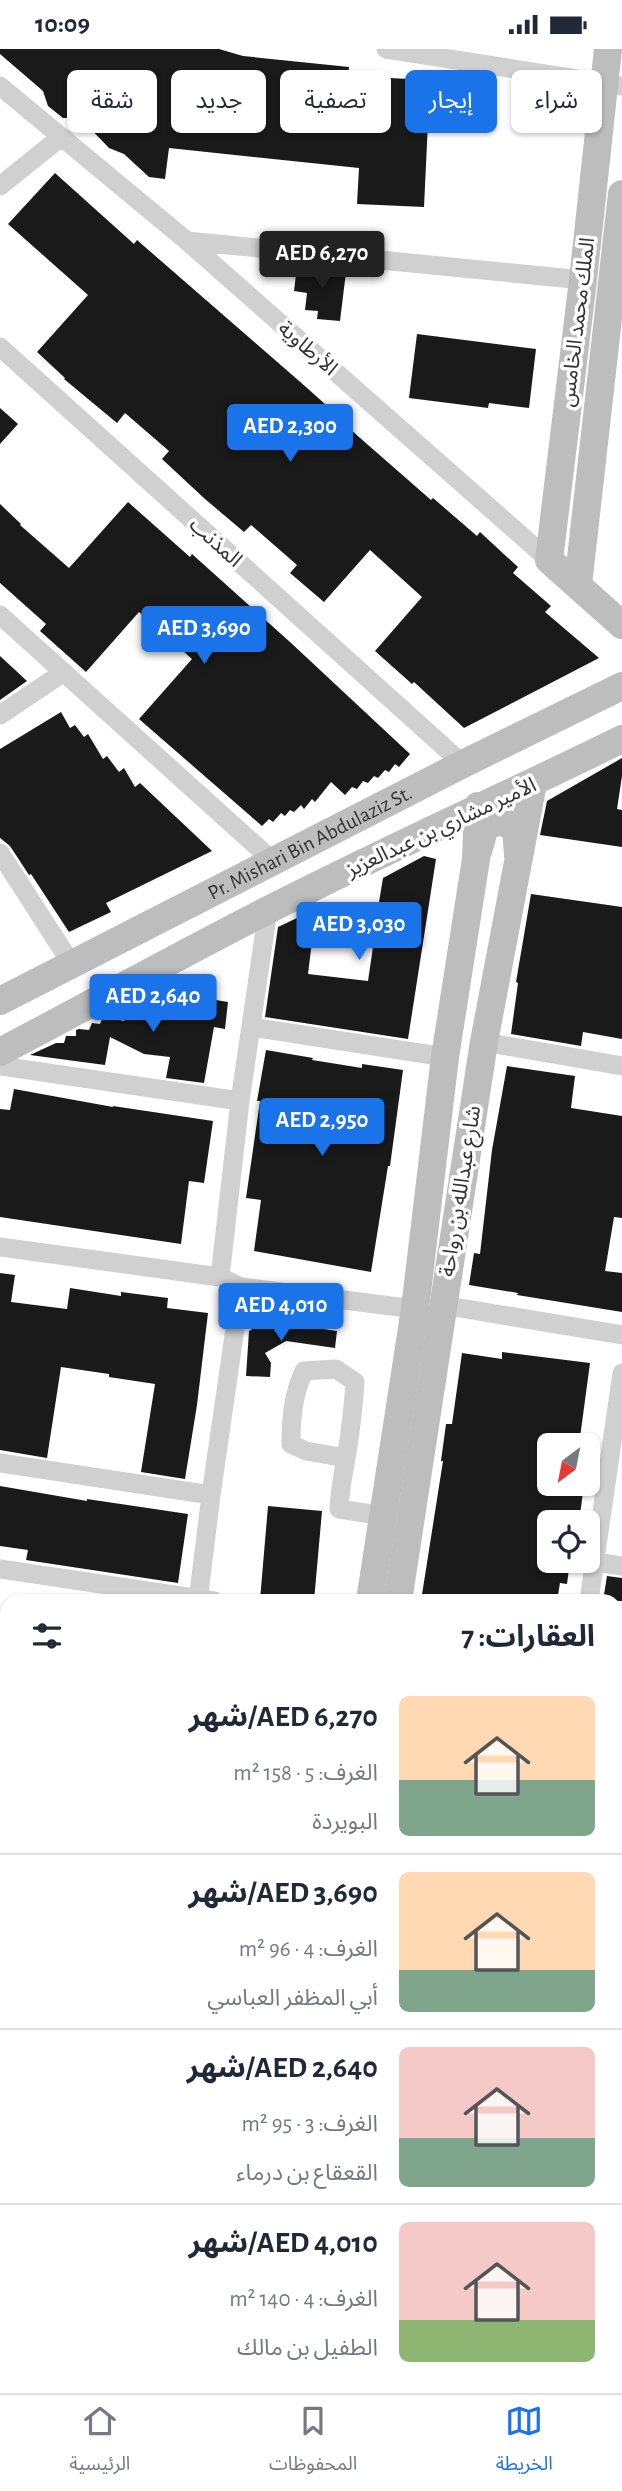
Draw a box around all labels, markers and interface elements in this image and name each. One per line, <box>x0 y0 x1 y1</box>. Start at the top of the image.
text: 10:09 <box>35 11 90 37</box>
chip: شقة <box>67 70 157 133</box>
chip: جديد <box>171 70 266 133</box>
chip: تصفية <box>280 70 391 133</box>
chip: إيجار <box>405 70 497 133</box>
chip: شراء <box>511 70 602 133</box>
pin: AED 6,270 <box>242 231 402 291</box>
street label: الملك محمد الخامس <box>557 236 599 408</box>
text: AED 6,270 <box>275 242 369 265</box>
street label: الأرطاوية <box>274 317 342 380</box>
pin: AED 2,300 <box>210 405 370 464</box>
text: AED 2,300 <box>243 415 337 438</box>
street label: المذنب <box>185 514 246 571</box>
pin: AED 3,690 <box>124 607 284 666</box>
text: AED 3,690 <box>157 617 251 640</box>
street label: الأمير مشاري بن عبدالعزيز <box>342 774 542 886</box>
street label: Pr. Mishari Bin Abdulaziz St. <box>205 782 415 904</box>
pin: AED 3,030 <box>279 902 439 962</box>
text: AED 3,030 <box>312 913 406 936</box>
pin: AED 2,640 <box>73 975 233 1034</box>
text: AED 2,640 <box>106 985 200 1008</box>
pin: AED 2,950 <box>242 1099 402 1158</box>
street label: شارع عبدالله بن رواحة <box>437 1104 488 1279</box>
text: AED 2,950 <box>275 1109 369 1132</box>
pin: AED 4,010 <box>201 1283 361 1343</box>
text: AED 4,010 <box>234 1294 328 1317</box>
north arrow <box>537 1433 600 1496</box>
map controls <box>537 1433 600 1573</box>
button: locate <box>537 1510 600 1573</box>
icon: filters <box>28 1617 66 1655</box>
text: العقارات: 7 <box>461 1622 595 1652</box>
text: AED 6,270/شهر <box>189 1702 378 1732</box>
icon: home <box>455 1724 539 1808</box>
text: الغرف: 5 · 158 m² <box>233 1762 378 1785</box>
text: البويردة <box>312 1811 378 1834</box>
text: AED 3,690/شهر <box>188 1878 378 1908</box>
icon: home <box>455 1900 539 1984</box>
text: الغرف: 4 · 96 m² <box>239 1938 378 1961</box>
text: أبي المظفر العباسي <box>207 1987 378 2010</box>
text: AED 2,640/شهر <box>187 2053 378 2083</box>
icon: home <box>455 2075 539 2159</box>
text: الغرف: 3 · 95 m² <box>241 2113 378 2136</box>
text: القعقاع بن درماء <box>236 2162 378 2185</box>
text: AED 4,010/شهر <box>189 2228 378 2258</box>
icon: home <box>455 2250 539 2334</box>
text: الغرف: 4 · 140 m² <box>229 2288 378 2311</box>
text: الطفيل بن مالك <box>237 2337 378 2360</box>
tab: الرئيسية <box>69 2402 130 2484</box>
tab: المحفوظات <box>269 2402 357 2484</box>
tab: الخريطة <box>496 2402 553 2484</box>

